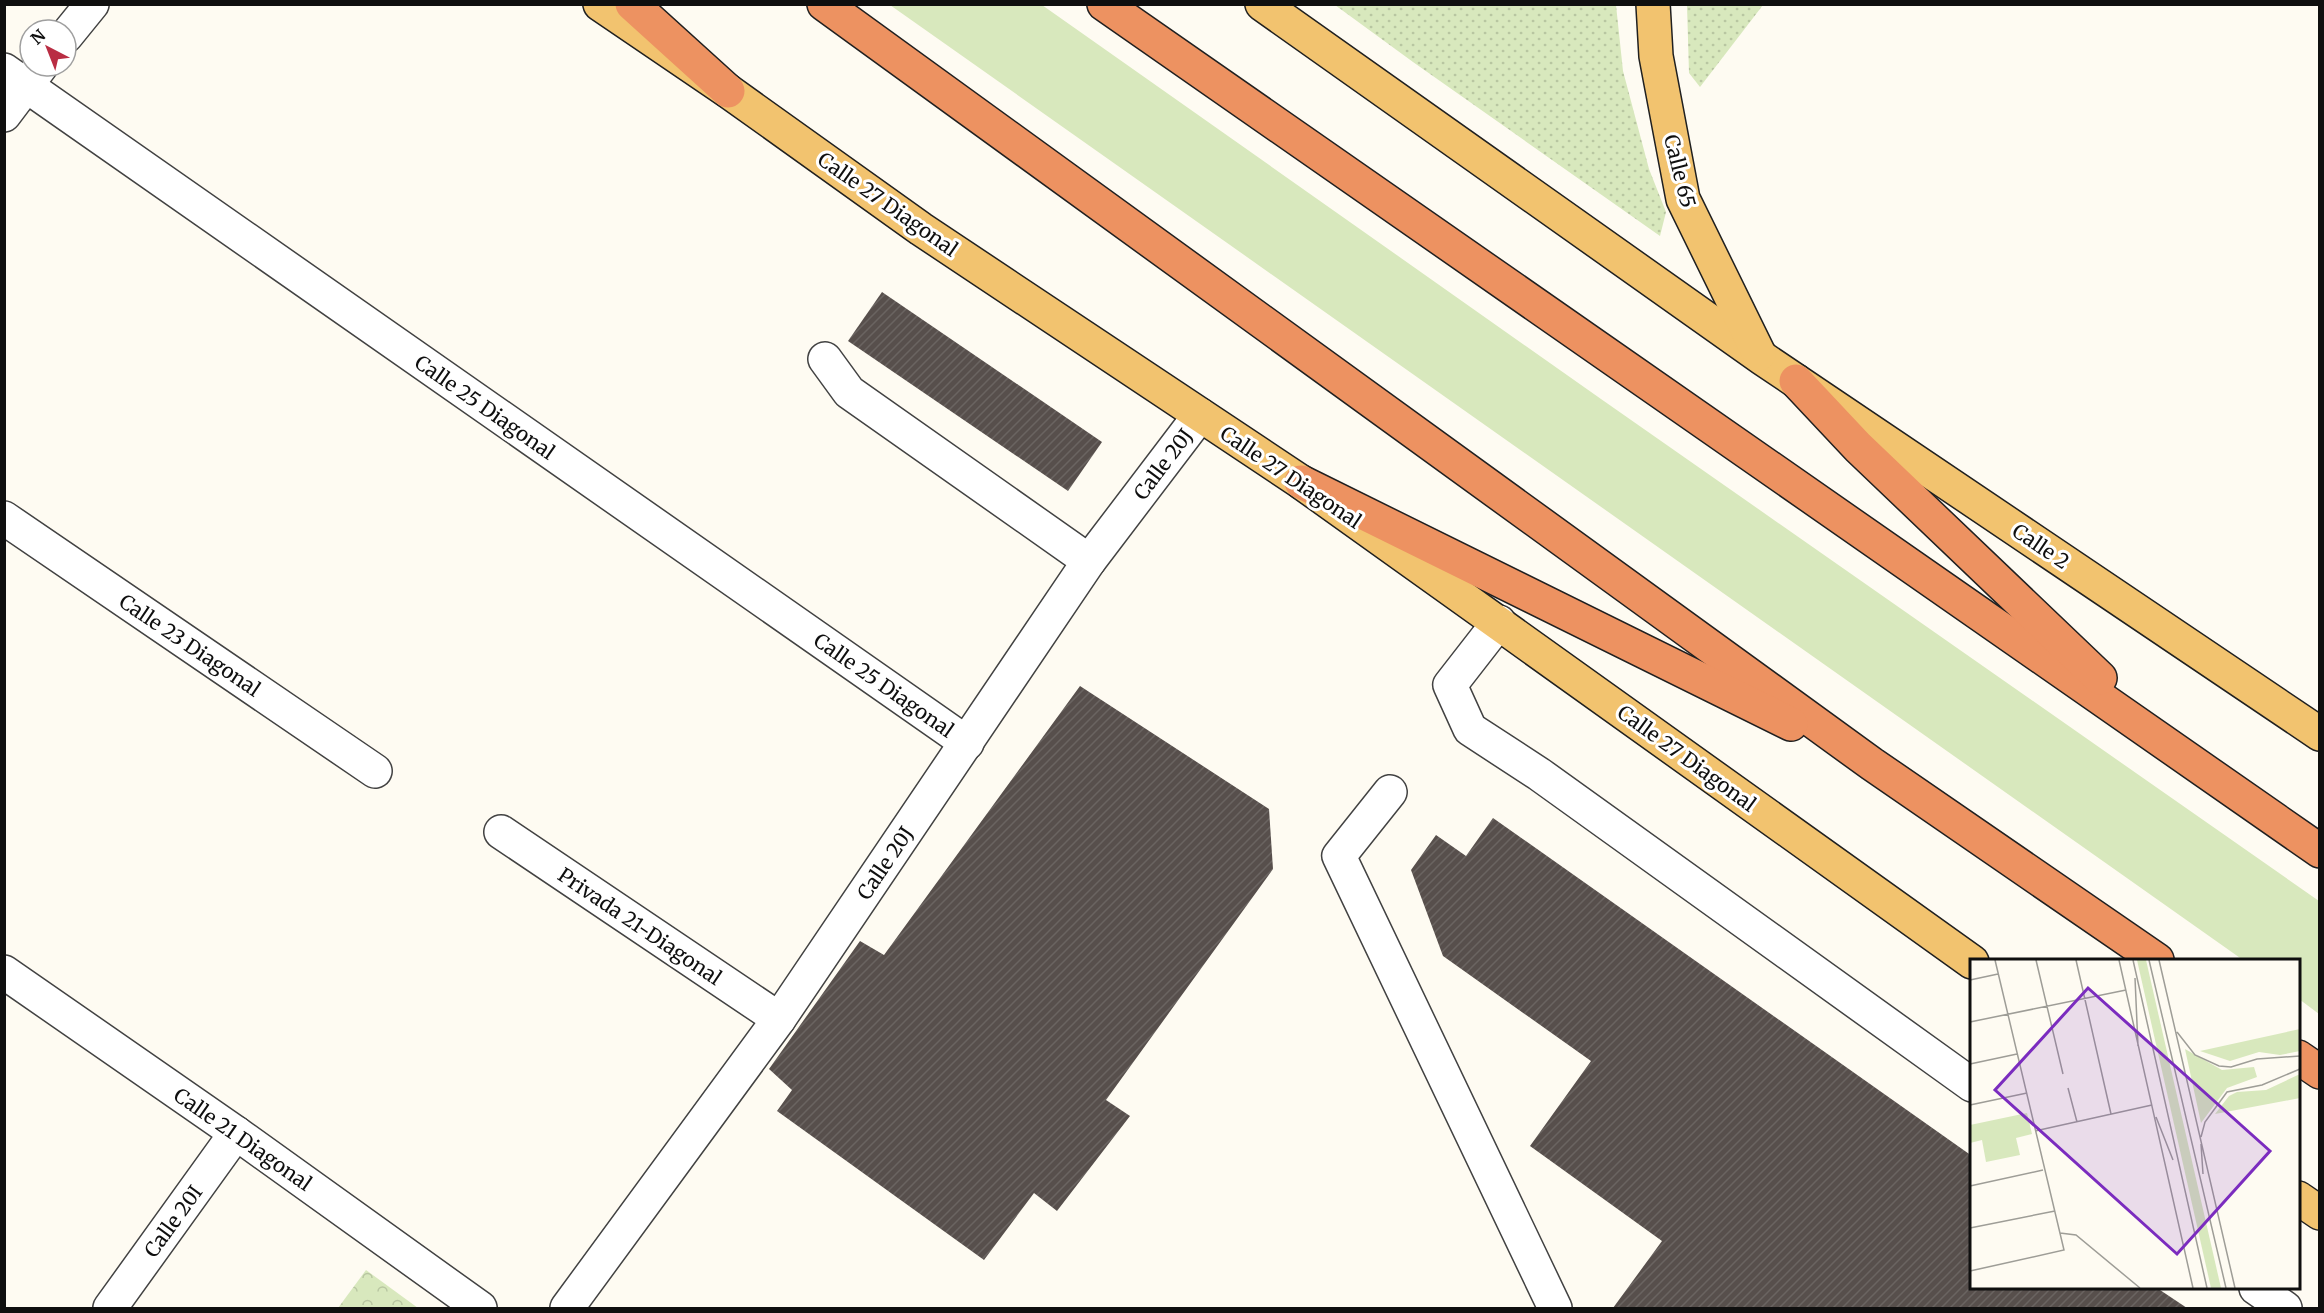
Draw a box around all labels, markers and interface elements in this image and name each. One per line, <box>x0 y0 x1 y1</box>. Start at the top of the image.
north arrow <box>18 18 78 78</box>
text: N <box>27 25 50 49</box>
street label: Calle 65 <box>1659 132 1701 210</box>
street label: Calle 27 Diagonal <box>813 146 963 262</box>
street label: Calle 25 Diagonal <box>410 349 560 465</box>
street label: Calle 27 Diagonal <box>1216 420 1366 534</box>
street label: Calle 20J <box>1128 423 1198 505</box>
street label: Calle 2 <box>2008 518 2074 574</box>
street label: Calle 23 Diagonal <box>115 588 265 702</box>
street label: Calle 25 Diagonal <box>809 627 959 743</box>
street label: Calle 27 Diagonal <box>1613 699 1761 817</box>
street label: Calle 20J <box>852 822 918 904</box>
street label: Privada 21-Diagonal <box>553 862 727 990</box>
inset map <box>1970 959 2300 1289</box>
street label: Calle 21 Diagonal <box>169 1082 317 1196</box>
street label: Calle 20I <box>139 1180 207 1262</box>

